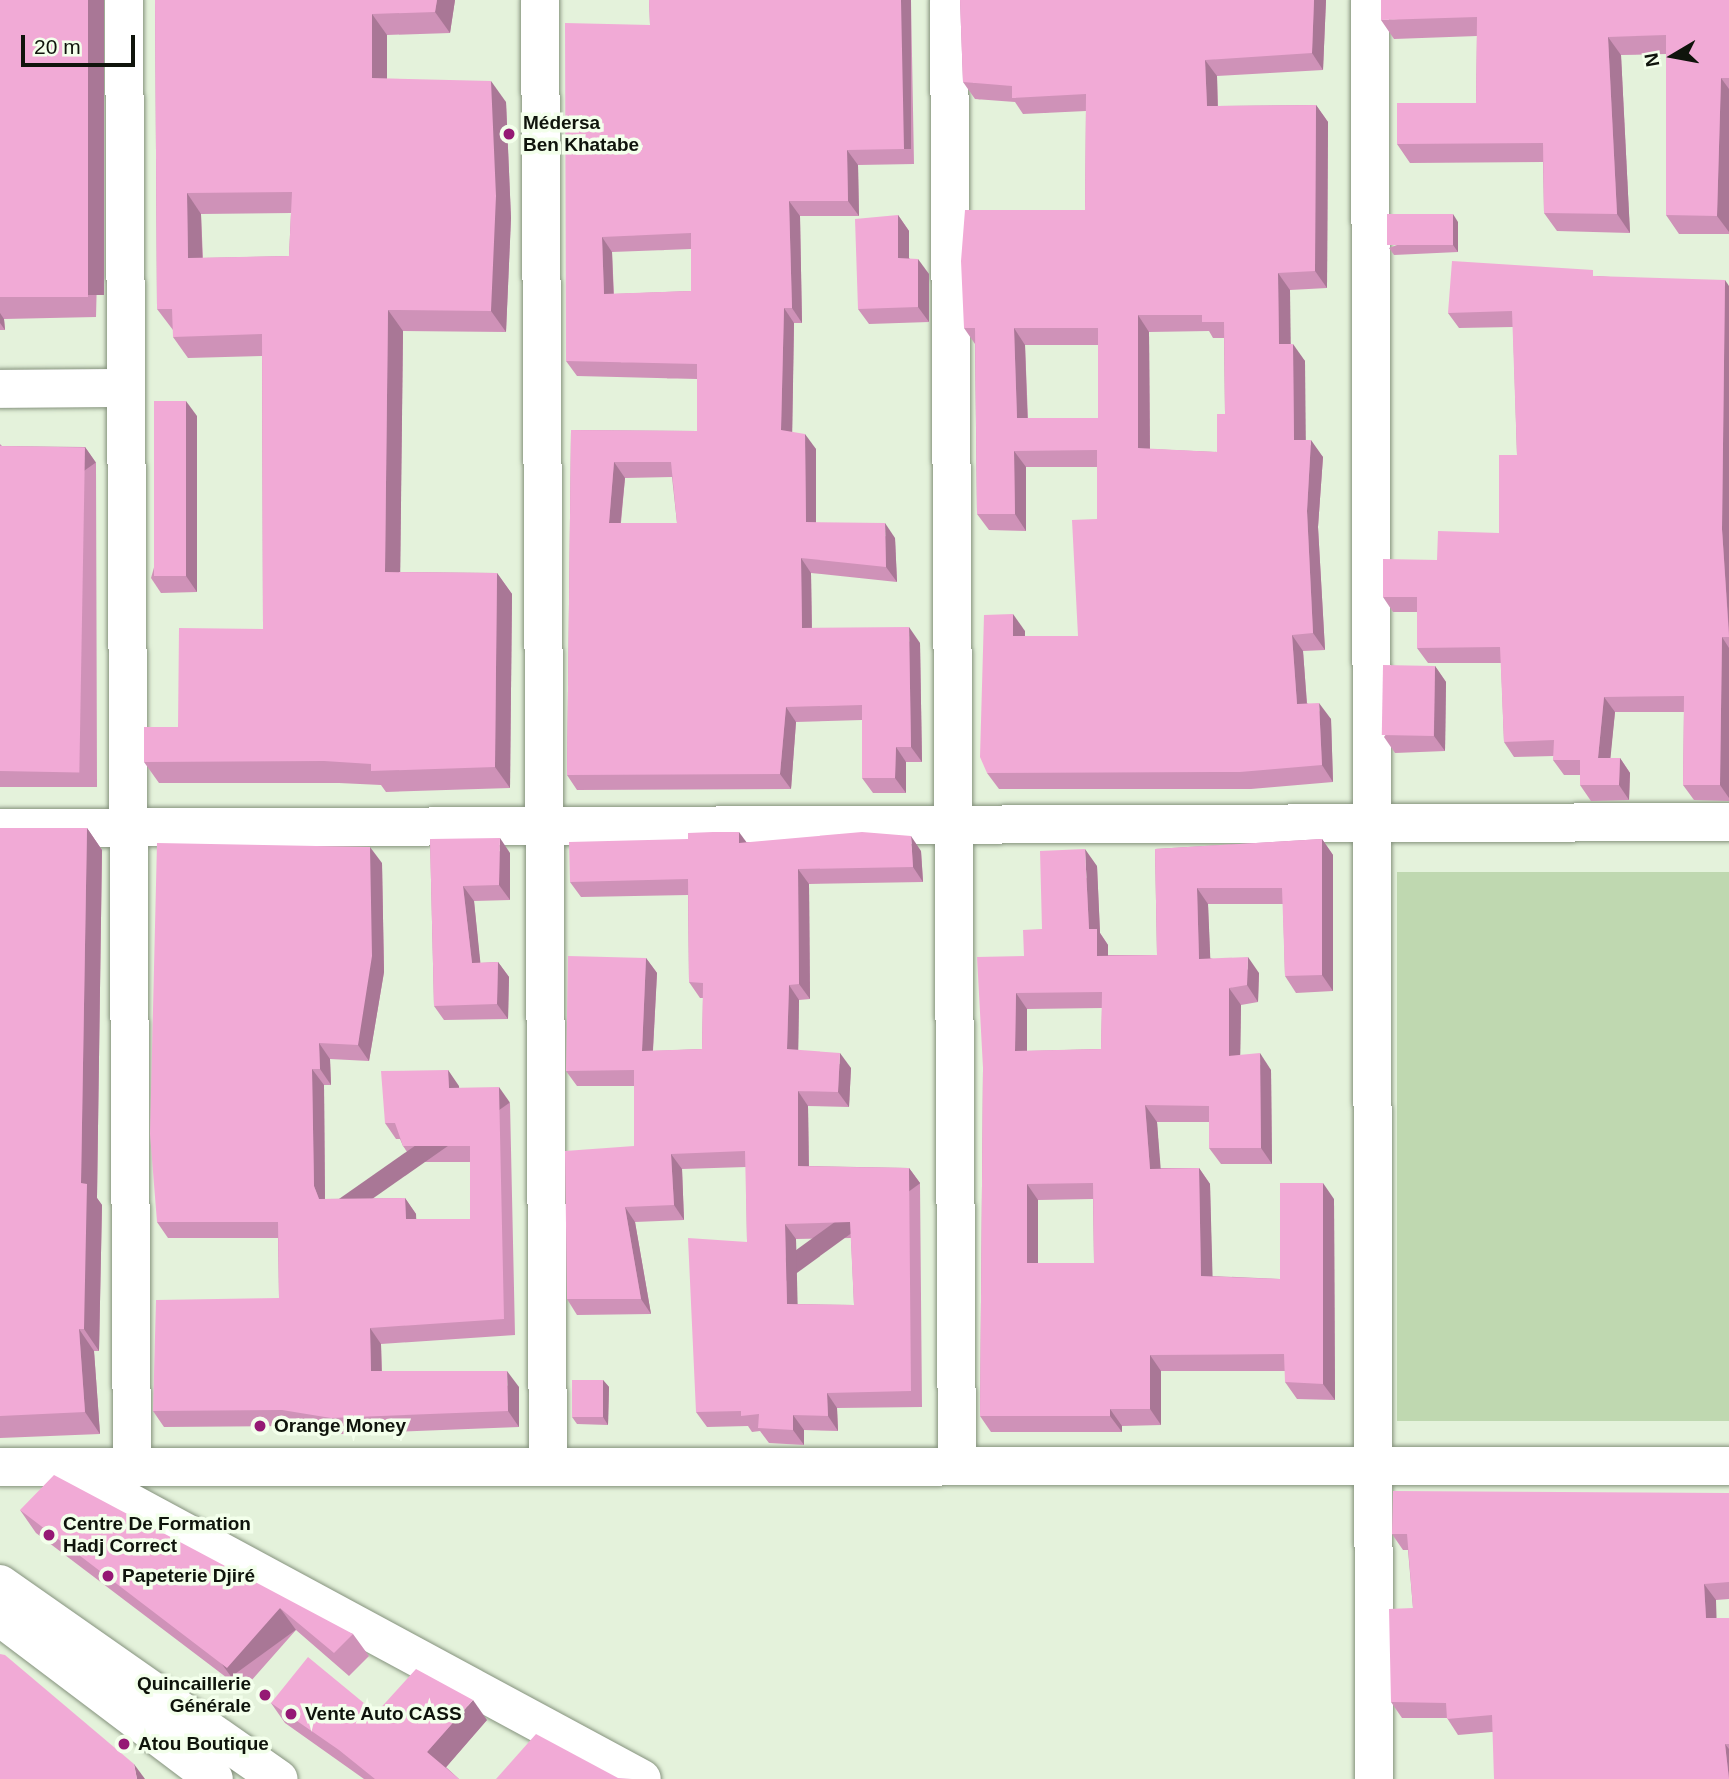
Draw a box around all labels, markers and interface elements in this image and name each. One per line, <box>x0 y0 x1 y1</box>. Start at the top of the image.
scale bar <box>24 21 138 65</box>
north arrow <box>1638 21 1708 91</box>
text: 20 m <box>34 35 81 58</box>
text: N <box>1640 51 1663 68</box>
place label: Médersa Ben Khatabe <box>523 112 639 156</box>
marker: Médersa Ben Khatabe <box>501 126 517 142</box>
place label: Orange Money <box>274 1415 406 1437</box>
marker: Orange Money <box>252 1418 268 1434</box>
place label: Centre De Formation Hadj Correct <box>63 1513 251 1557</box>
marker: Centre De Formation Hadj Correct <box>41 1527 57 1543</box>
place label: Papeterie Djiré <box>122 1565 255 1587</box>
marker: Papeterie Djiré <box>100 1568 116 1584</box>
place label: Quincaillerie Générale <box>137 1673 251 1717</box>
marker: Quincaillerie Générale <box>257 1687 273 1703</box>
place label: Vente Auto CASS <box>305 1703 462 1725</box>
marker: Vente Auto CASS <box>283 1706 299 1722</box>
place label: Atou Boutique <box>138 1733 269 1755</box>
marker: Atou Boutique <box>116 1736 132 1752</box>

